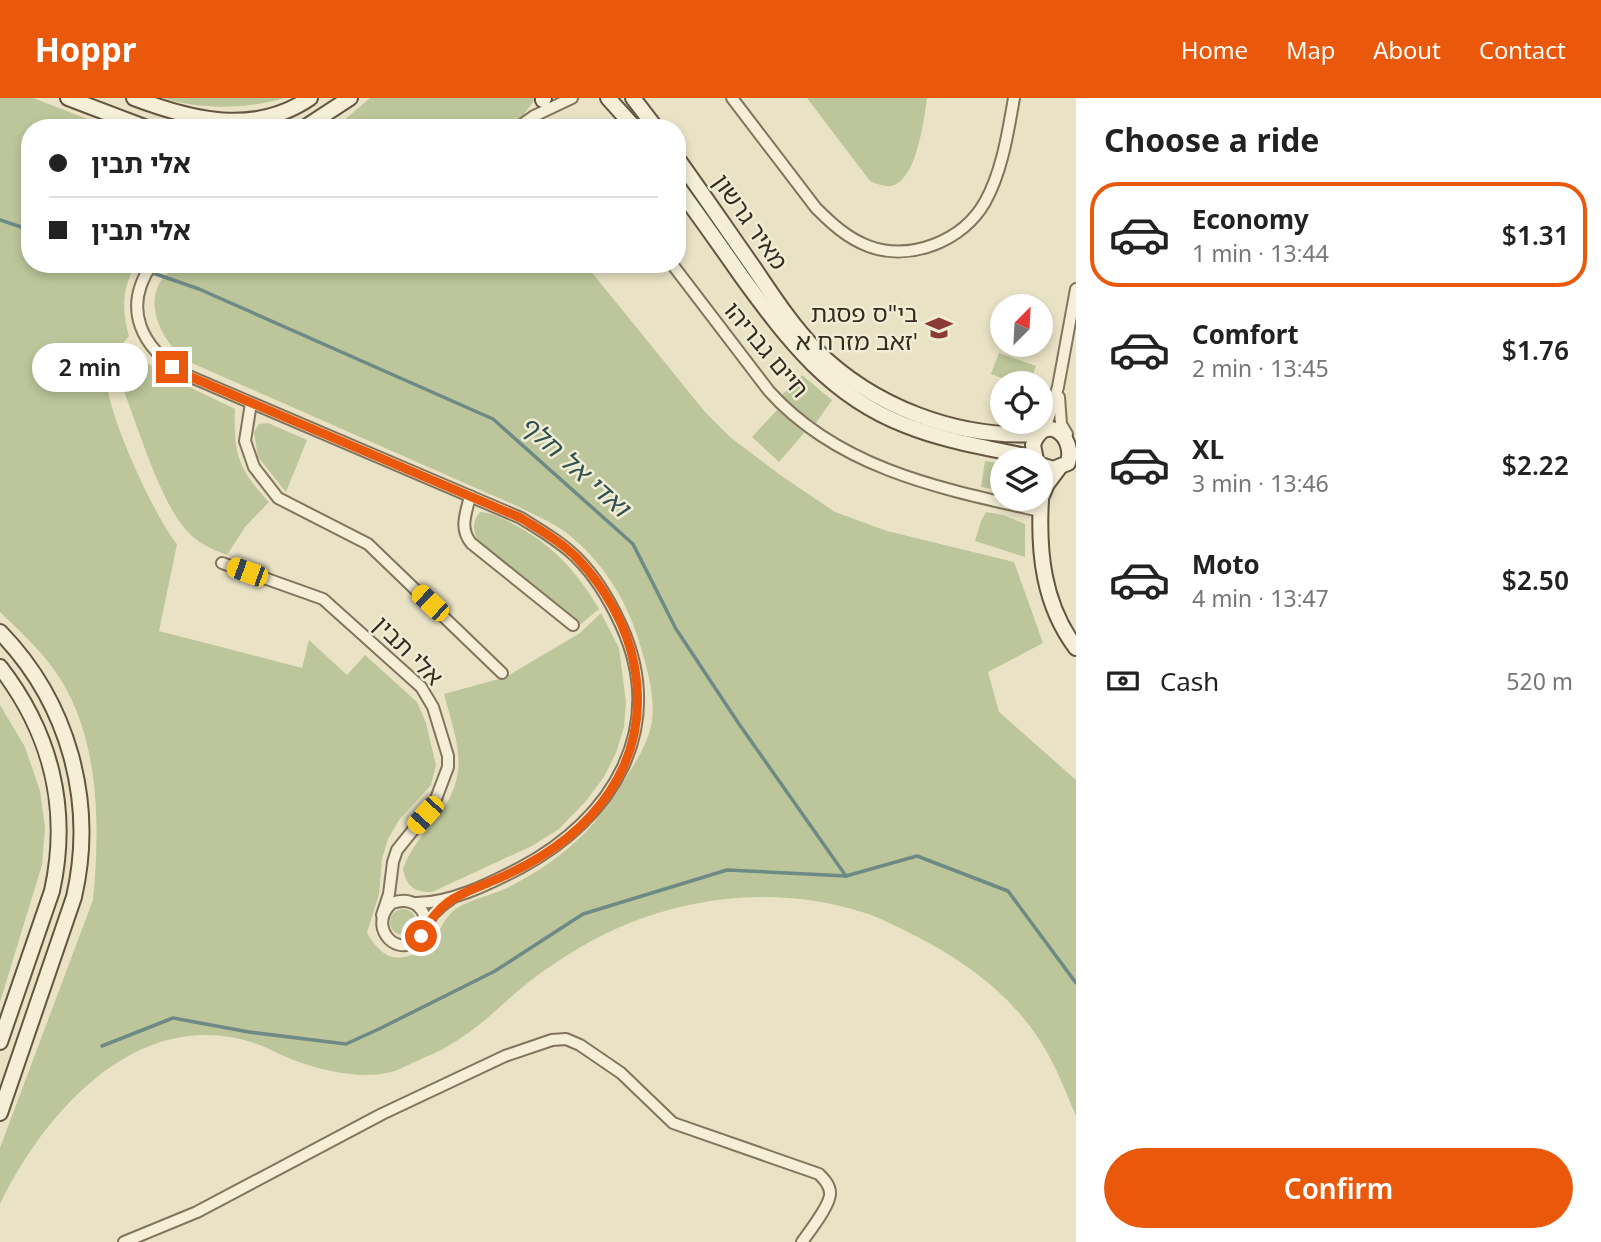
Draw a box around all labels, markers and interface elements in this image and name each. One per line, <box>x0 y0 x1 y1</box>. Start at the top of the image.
text: Hoppr <box>35 27 136 72</box>
text: Home <box>1181 33 1248 66</box>
text: Map <box>1286 33 1335 66</box>
text: About <box>1373 33 1441 66</box>
text: Contact <box>1479 33 1566 66</box>
text: Choose a ride <box>1104 118 1320 161</box>
text: אלי תבין <box>91 145 191 181</box>
street label: מאיר גרשון <box>706 166 796 276</box>
text: Economy <box>1192 201 1309 237</box>
icon: car <box>1108 203 1171 266</box>
text: אלי תבין <box>91 212 191 248</box>
text: $1.31 <box>1502 217 1569 253</box>
text: 1 min · 13:44 <box>1192 237 1329 269</box>
street label: חיים גבריהו <box>717 294 817 404</box>
north arrow <box>990 294 1054 357</box>
map controls <box>990 294 1053 511</box>
place label: בי"ס פסגת זאב מזרח א' <box>796 296 918 357</box>
school or university icon: בי"ס פסגת זאב מזרח א' <box>924 313 954 343</box>
text: Comfort <box>1192 316 1299 352</box>
icon: car <box>1108 318 1171 381</box>
text: $1.76 <box>1502 332 1569 368</box>
callout: 2 min <box>32 342 148 392</box>
text: 2 min <box>59 351 121 383</box>
route end <box>156 351 188 383</box>
text: 2 min · 13:45 <box>1192 352 1329 384</box>
button: locate <box>990 371 1053 434</box>
water label: ואדי אל חלף <box>513 406 640 526</box>
text: XL <box>1192 431 1224 467</box>
icon: car <box>1108 433 1171 496</box>
text: $2.22 <box>1502 447 1569 483</box>
button: layers <box>990 448 1053 511</box>
text: 3 min · 13:46 <box>1192 467 1329 499</box>
text: Moto <box>1192 546 1260 582</box>
icon: car <box>1108 548 1171 611</box>
car <box>224 555 271 589</box>
text: $2.50 <box>1502 562 1569 598</box>
car <box>408 581 453 625</box>
text: 4 min · 13:47 <box>1192 582 1329 614</box>
street label: אלי תבין <box>367 608 451 692</box>
icon: cash <box>1104 662 1142 700</box>
text: Cash <box>1160 663 1219 699</box>
text: 520 m <box>1506 665 1573 697</box>
car <box>404 792 447 838</box>
route start <box>405 920 437 952</box>
button: Confirm <box>1104 1148 1573 1228</box>

